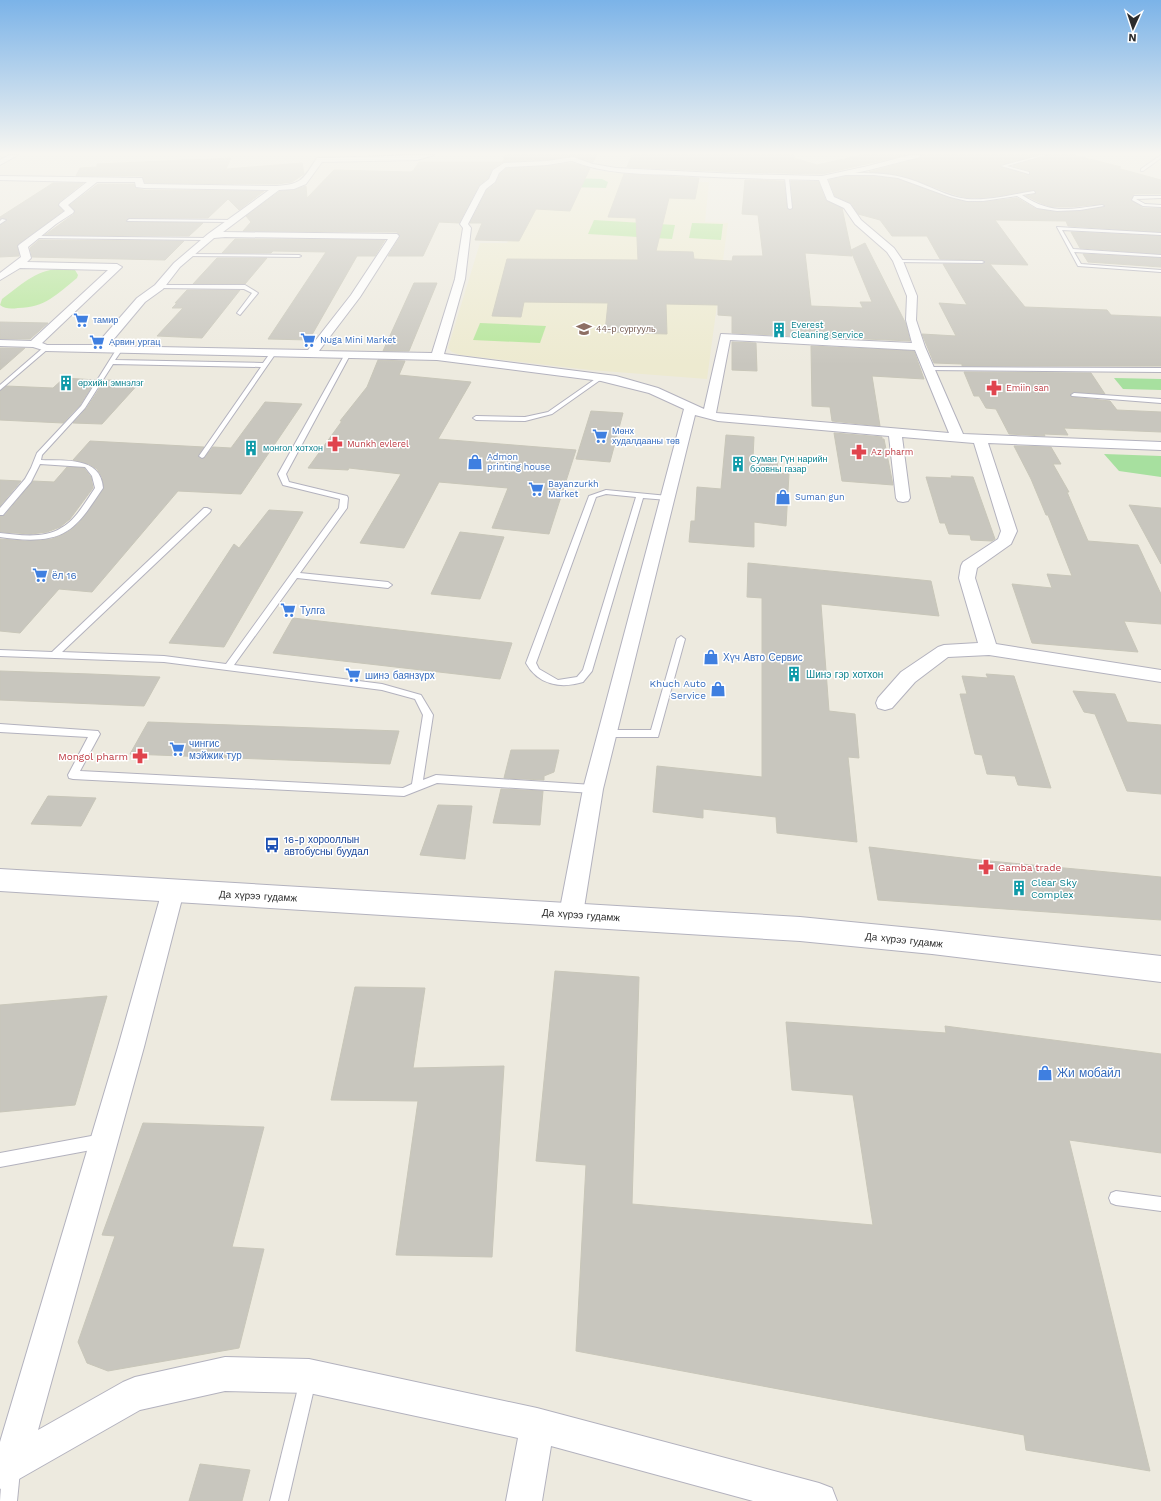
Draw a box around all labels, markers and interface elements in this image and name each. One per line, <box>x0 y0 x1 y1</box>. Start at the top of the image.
north arrow <box>1113 8 1153 48</box>
text: N <box>1128 31 1137 44</box>
supermarket icon: тамир <box>72 311 90 329</box>
place label: тамир <box>93 315 118 325</box>
school or university icon: 44-р сургууль <box>575 320 593 338</box>
place label: Everest Cleaning Service <box>791 320 864 340</box>
building icon: Everest Cleaning Service <box>770 321 788 339</box>
place label: 44-р сургууль <box>596 324 656 334</box>
supermarket icon: Nuga Mini Market <box>299 331 317 349</box>
supermarket icon: Арвин ургац <box>88 333 106 351</box>
place label: Nuga Mini Market <box>320 335 396 345</box>
place label: Арвин ургац <box>109 337 161 347</box>
building icon: өрхийн эмнэлэг <box>57 374 75 392</box>
place label: өрхийн эмнэлэг <box>78 378 144 388</box>
pharmacy icon: Emiin san <box>985 379 1003 397</box>
place label: Emiin san <box>1006 383 1049 393</box>
place label: Мөнх худалдааны төв <box>612 426 680 446</box>
supermarket icon: Мөнх худалдааны төв <box>591 427 609 445</box>
pharmacy icon: Munkh evlerel <box>326 435 344 453</box>
building icon: монгол хотхон <box>242 439 260 457</box>
place label: Munkh evlerel <box>347 439 409 449</box>
place label: монгол хотхон <box>263 443 323 453</box>
pharmacy icon: Az pharm <box>850 443 868 461</box>
place label: Az pharm <box>871 447 913 457</box>
place label: Admon printing house <box>487 452 550 472</box>
shop icon: Admon printing house <box>466 453 484 471</box>
place label: Суман Гүн нарийн боовны газар <box>750 454 828 474</box>
building icon: Суман Гүн нарийн боовны газар <box>729 455 747 473</box>
place label: Bayanzurkh Market <box>548 479 599 499</box>
supermarket icon: Bayanzurkh Market <box>527 480 545 498</box>
shop icon: Suman gun <box>774 488 792 506</box>
place label: Suman gun <box>795 492 845 502</box>
supermarket icon: ёл 16 <box>31 566 49 584</box>
place label: ёл 16 <box>52 570 77 581</box>
supermarket icon: Тулга <box>279 601 297 619</box>
place label: Тулга <box>300 605 326 616</box>
shop icon: Хүч Авто Сервис <box>702 648 720 666</box>
place label: Хүч Авто Сервис <box>723 652 803 663</box>
building icon: Шинэ гэр хотхон <box>785 665 803 683</box>
supermarket icon: шинэ баянзүрх <box>344 666 362 684</box>
place label: Шинэ гэр хотхон <box>806 669 883 680</box>
place label: шинэ баянзүрх <box>365 670 435 681</box>
place label: Khuch Auto Service <box>649 678 706 701</box>
shop icon: Khuch Auto Service <box>709 680 727 698</box>
place label: чингис мэйжик тур <box>189 738 242 761</box>
supermarket icon: чингис мэйжик тур <box>168 740 186 758</box>
pharmacy icon: Mongol pharm <box>131 747 149 765</box>
place label: Mongol pharm <box>58 751 128 762</box>
place label: 16-р хорооллын автобусны буудал <box>284 834 369 857</box>
bus stop icon: 16-р хорооллын автобусны буудал <box>263 836 281 854</box>
pharmacy icon: Gamba trade <box>977 858 995 876</box>
place label: Gamba trade <box>998 862 1061 873</box>
place label: Clear Sky Complex <box>1031 877 1078 900</box>
building icon: Clear Sky Complex <box>1010 879 1028 897</box>
street label: Да хүрээ гудамж <box>219 888 298 904</box>
street label: Да хүрээ гудамж <box>542 907 621 923</box>
street label: Да хүрээ гудамж <box>865 930 944 950</box>
shop icon: Жи мобайл <box>1036 1064 1054 1082</box>
place label: Жи мобайл <box>1057 1066 1121 1080</box>

